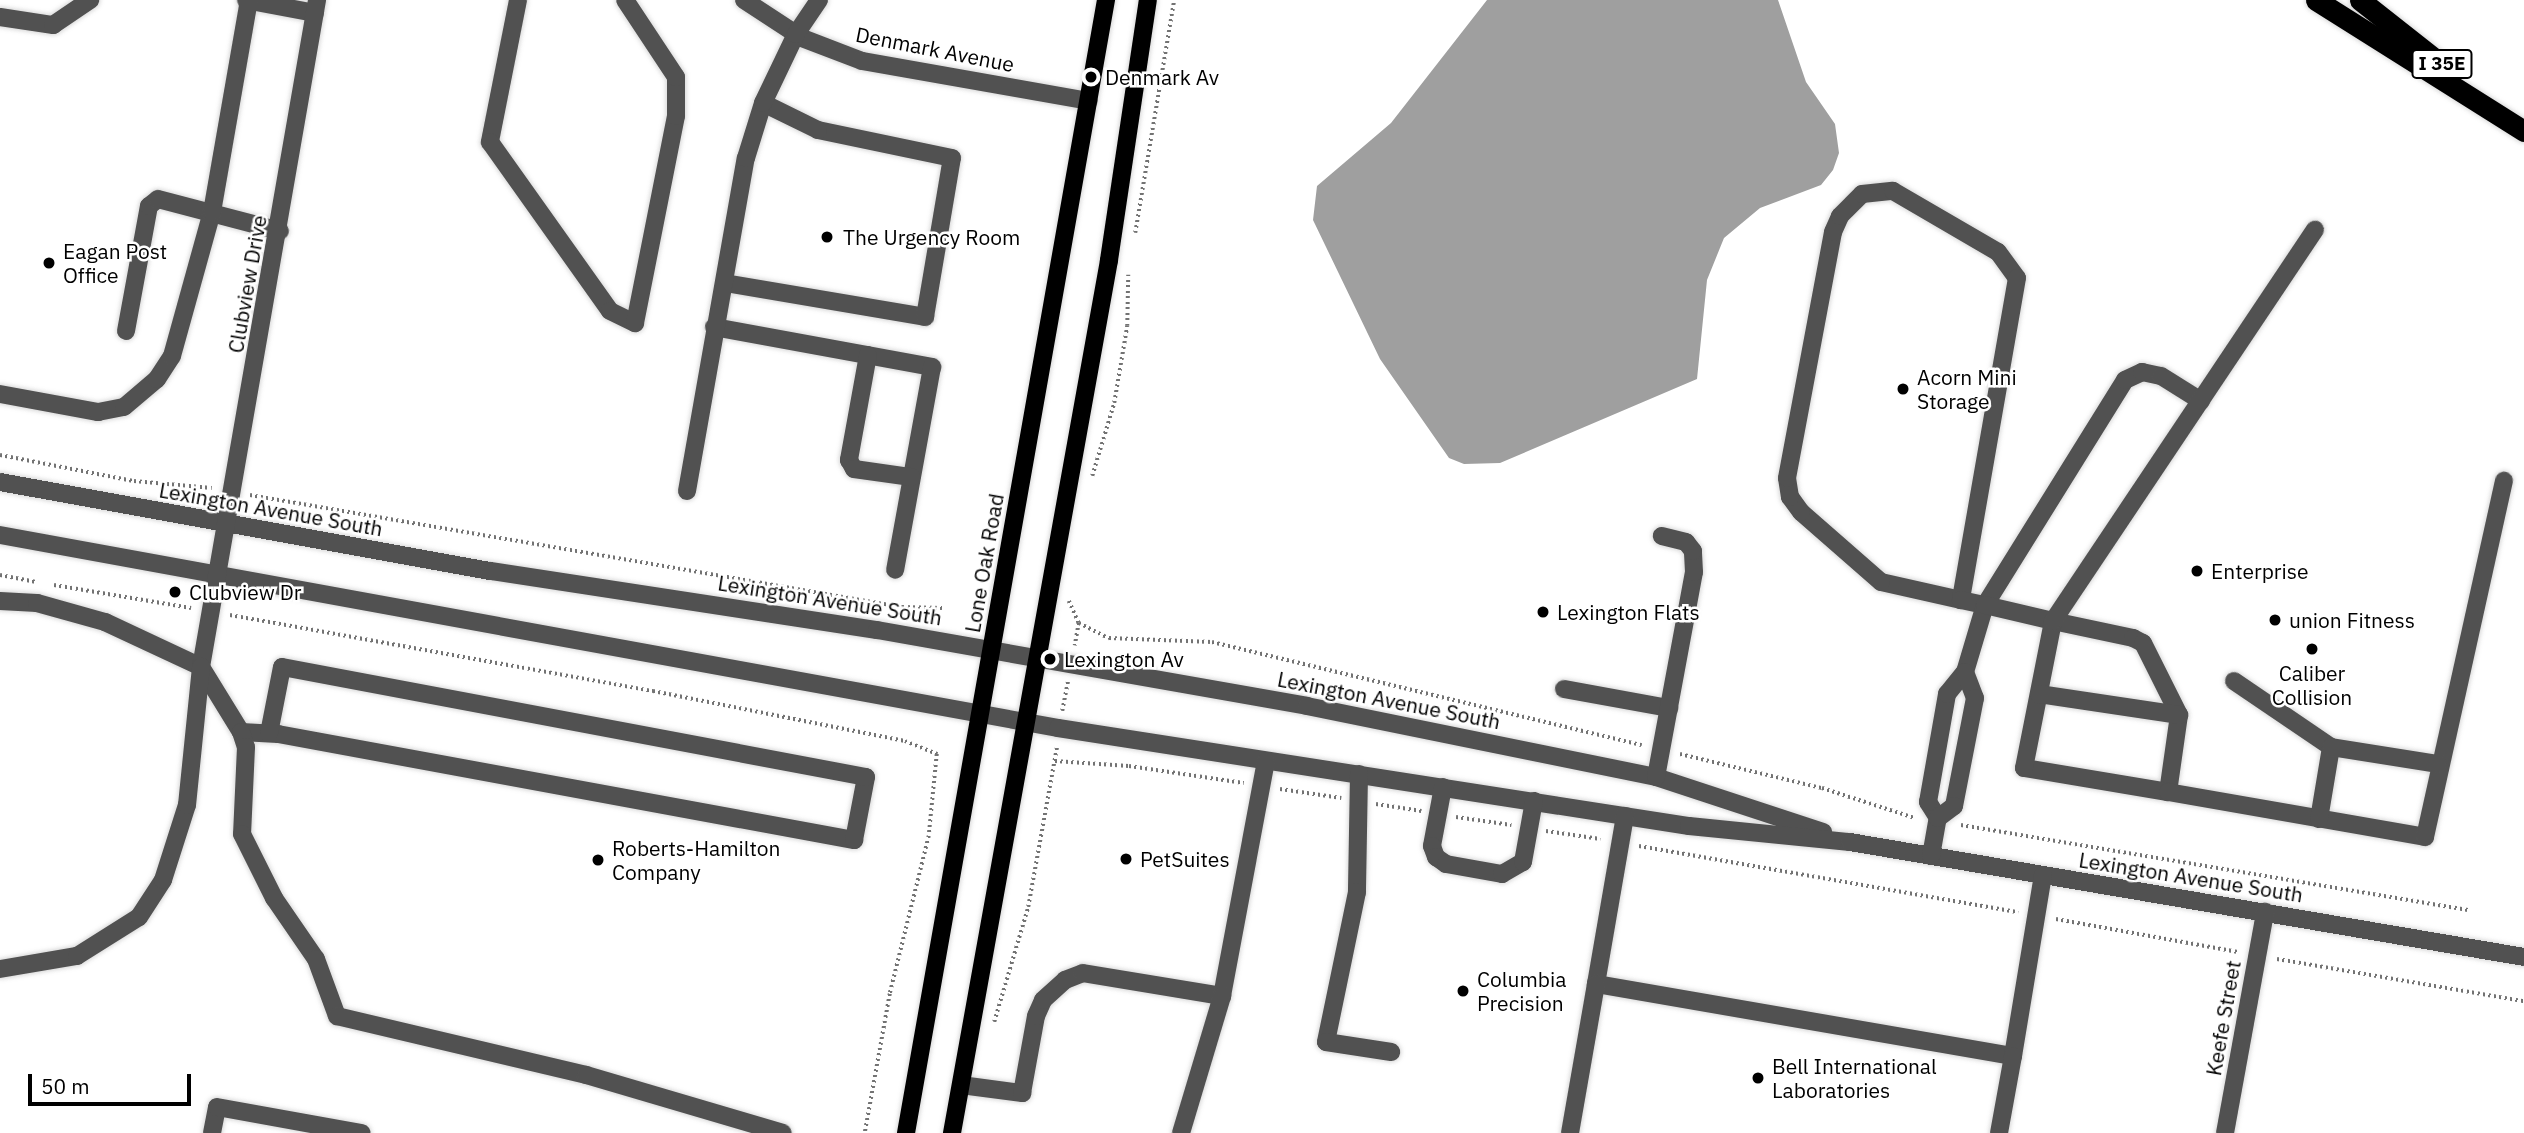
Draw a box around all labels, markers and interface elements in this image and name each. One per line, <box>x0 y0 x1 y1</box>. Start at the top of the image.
street label: Denmark Avenue <box>854 21 1016 77</box>
road number: I 35E <box>2410 48 2474 80</box>
place label: Denmark Av <box>1105 64 1219 90</box>
marker: Denmark Av <box>1083 69 1099 85</box>
street label: Clubview Drive <box>222 213 272 355</box>
place label: The Urgency Room <box>843 224 1020 250</box>
marker: The Urgency Room <box>817 227 837 247</box>
place label: Eagan Post Office <box>63 238 167 288</box>
marker: Eagan Post Office <box>41 255 57 271</box>
place label: Acorn Mini Storage <box>1917 364 2017 414</box>
marker: Acorn Mini Storage <box>1895 381 1911 397</box>
street label: Lexington Avenue South <box>157 477 385 541</box>
street label: Lone Oak Road <box>959 491 1009 635</box>
place label: Enterprise <box>2211 558 2309 584</box>
marker: Enterprise <box>2189 563 2205 579</box>
street label: Lexington Avenue South <box>716 570 944 630</box>
place label: Clubview Dr <box>189 579 302 605</box>
marker: Clubview Dr <box>167 584 183 600</box>
place label: Lexington Flats <box>1557 599 1700 625</box>
marker: Lexington Flats <box>1535 604 1551 620</box>
place label: union Fitness <box>2289 607 2415 633</box>
marker: union Fitness <box>2267 612 2283 628</box>
marker: Caliber Collision <box>2304 641 2320 657</box>
place label: Lexington Av <box>1064 646 1184 672</box>
marker: Lexington Av <box>1042 651 1058 667</box>
place label: Caliber Collision <box>2272 660 2352 710</box>
street label: Lexington Avenue South <box>1275 666 1503 734</box>
place label: Roberts-Hamilton Company <box>612 835 780 885</box>
place label: PetSuites <box>1140 846 1230 872</box>
street label: Lexington Avenue South <box>2077 847 2305 907</box>
marker: PetSuites <box>1118 851 1134 867</box>
marker: Roberts-Hamilton Company <box>590 852 606 868</box>
street label: Keefe Street <box>2200 958 2246 1078</box>
place label: Columbia Precision <box>1477 966 1566 1016</box>
marker: Columbia Precision <box>1455 983 1471 999</box>
place label: Bell International Laboratories <box>1772 1053 1937 1103</box>
scale bar <box>32 1060 194 1104</box>
marker: Bell International Laboratories <box>1750 1070 1766 1086</box>
text: 50 m <box>41 1072 90 1100</box>

